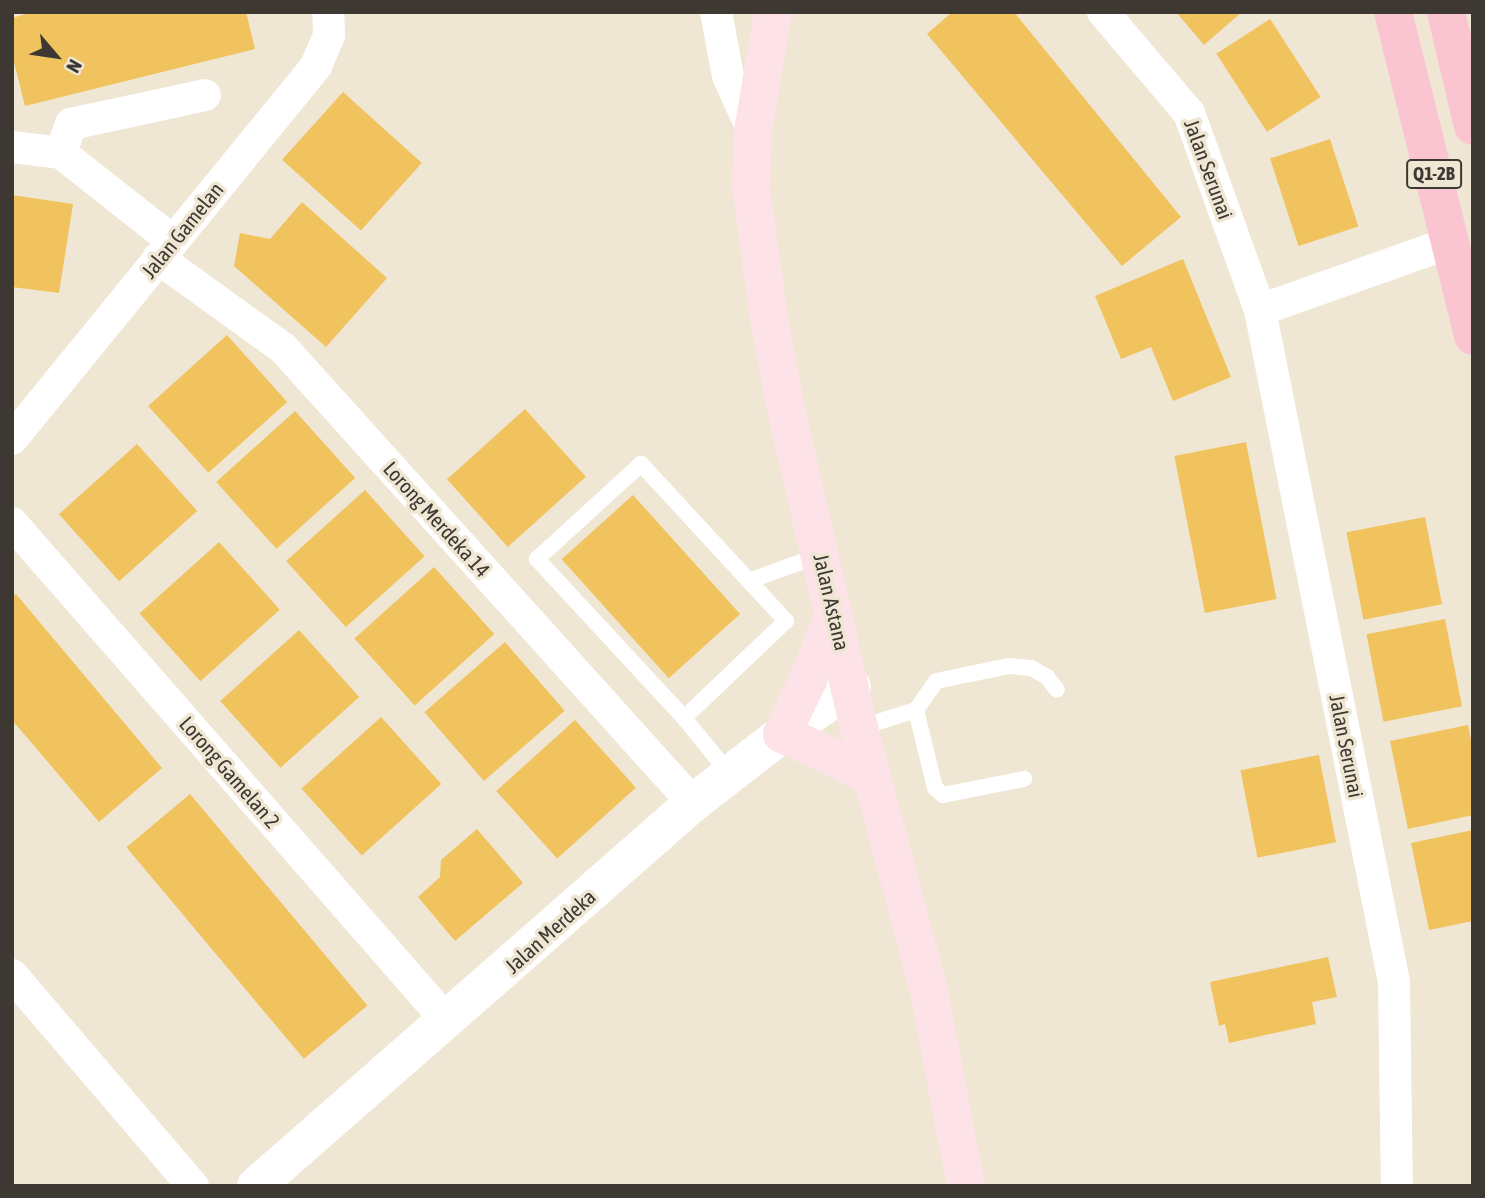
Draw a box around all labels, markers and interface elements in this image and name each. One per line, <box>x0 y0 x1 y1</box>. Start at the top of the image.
north arrow <box>21 21 91 91</box>
text: N <box>62 56 87 76</box>
street label: Jalan Serunai <box>1179 116 1239 222</box>
road number: Q1-2B <box>1406 158 1462 190</box>
street label: Jalan Gamelan <box>136 177 228 283</box>
street label: Lorong Merdeka 14 <box>378 456 496 582</box>
street label: Jalan Astana <box>809 551 855 653</box>
street label: Jalan Serunai <box>1325 692 1369 800</box>
street label: Lorong Gamelan 2 <box>175 711 285 833</box>
street label: Jalan Merdeka <box>500 884 600 978</box>

